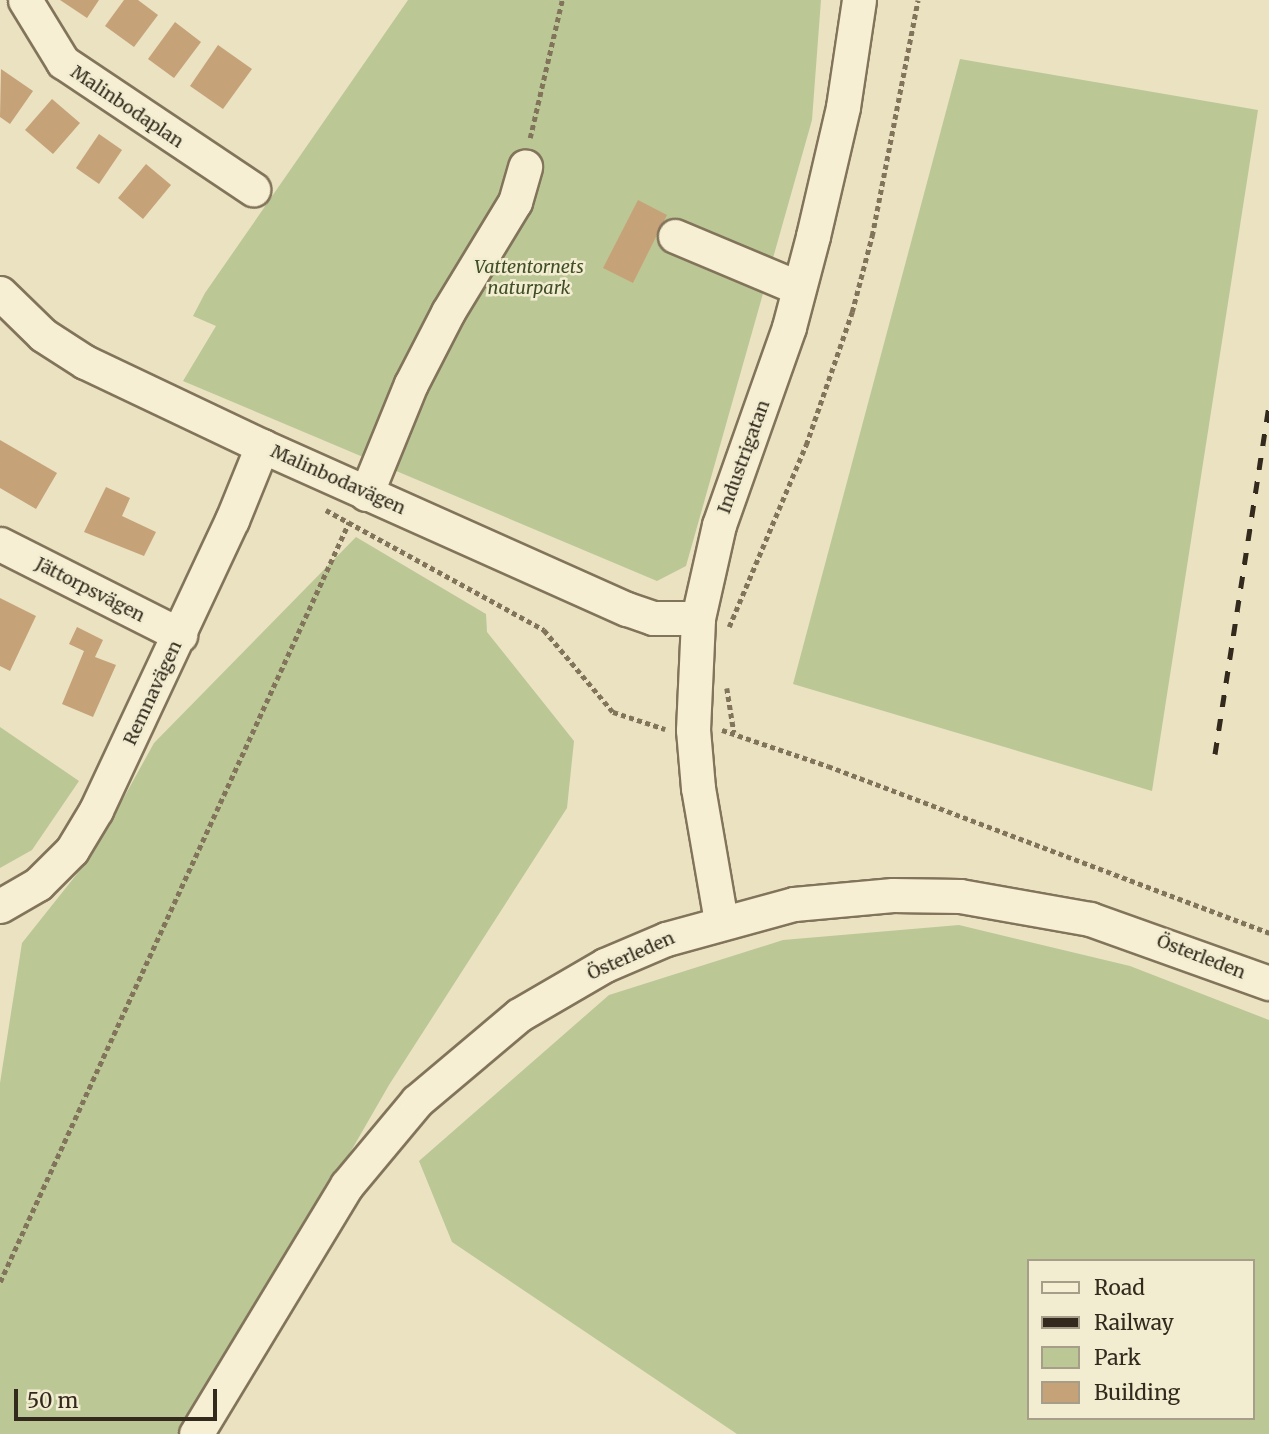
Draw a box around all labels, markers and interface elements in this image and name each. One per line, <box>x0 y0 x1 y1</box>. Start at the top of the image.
street label: Malinbodaplan <box>66 61 188 153</box>
park label: Vattentornets naturpark <box>474 257 584 300</box>
street label: Industrigatan <box>713 397 775 517</box>
street label: Malinbodavägen <box>267 441 409 519</box>
street label: Jättorpsvägen <box>32 553 148 627</box>
street label: Remnavägen <box>119 637 187 749</box>
street label: Österleden <box>584 927 678 985</box>
street label: Österleden <box>1154 930 1248 984</box>
legend <box>1028 1259 1255 1420</box>
text: Road <box>1094 1274 1145 1301</box>
text: Railway <box>1094 1309 1174 1336</box>
text: Park <box>1094 1344 1141 1371</box>
scale bar <box>18 1374 220 1418</box>
text: Building <box>1094 1379 1180 1406</box>
text: 50 m <box>27 1387 78 1414</box>

